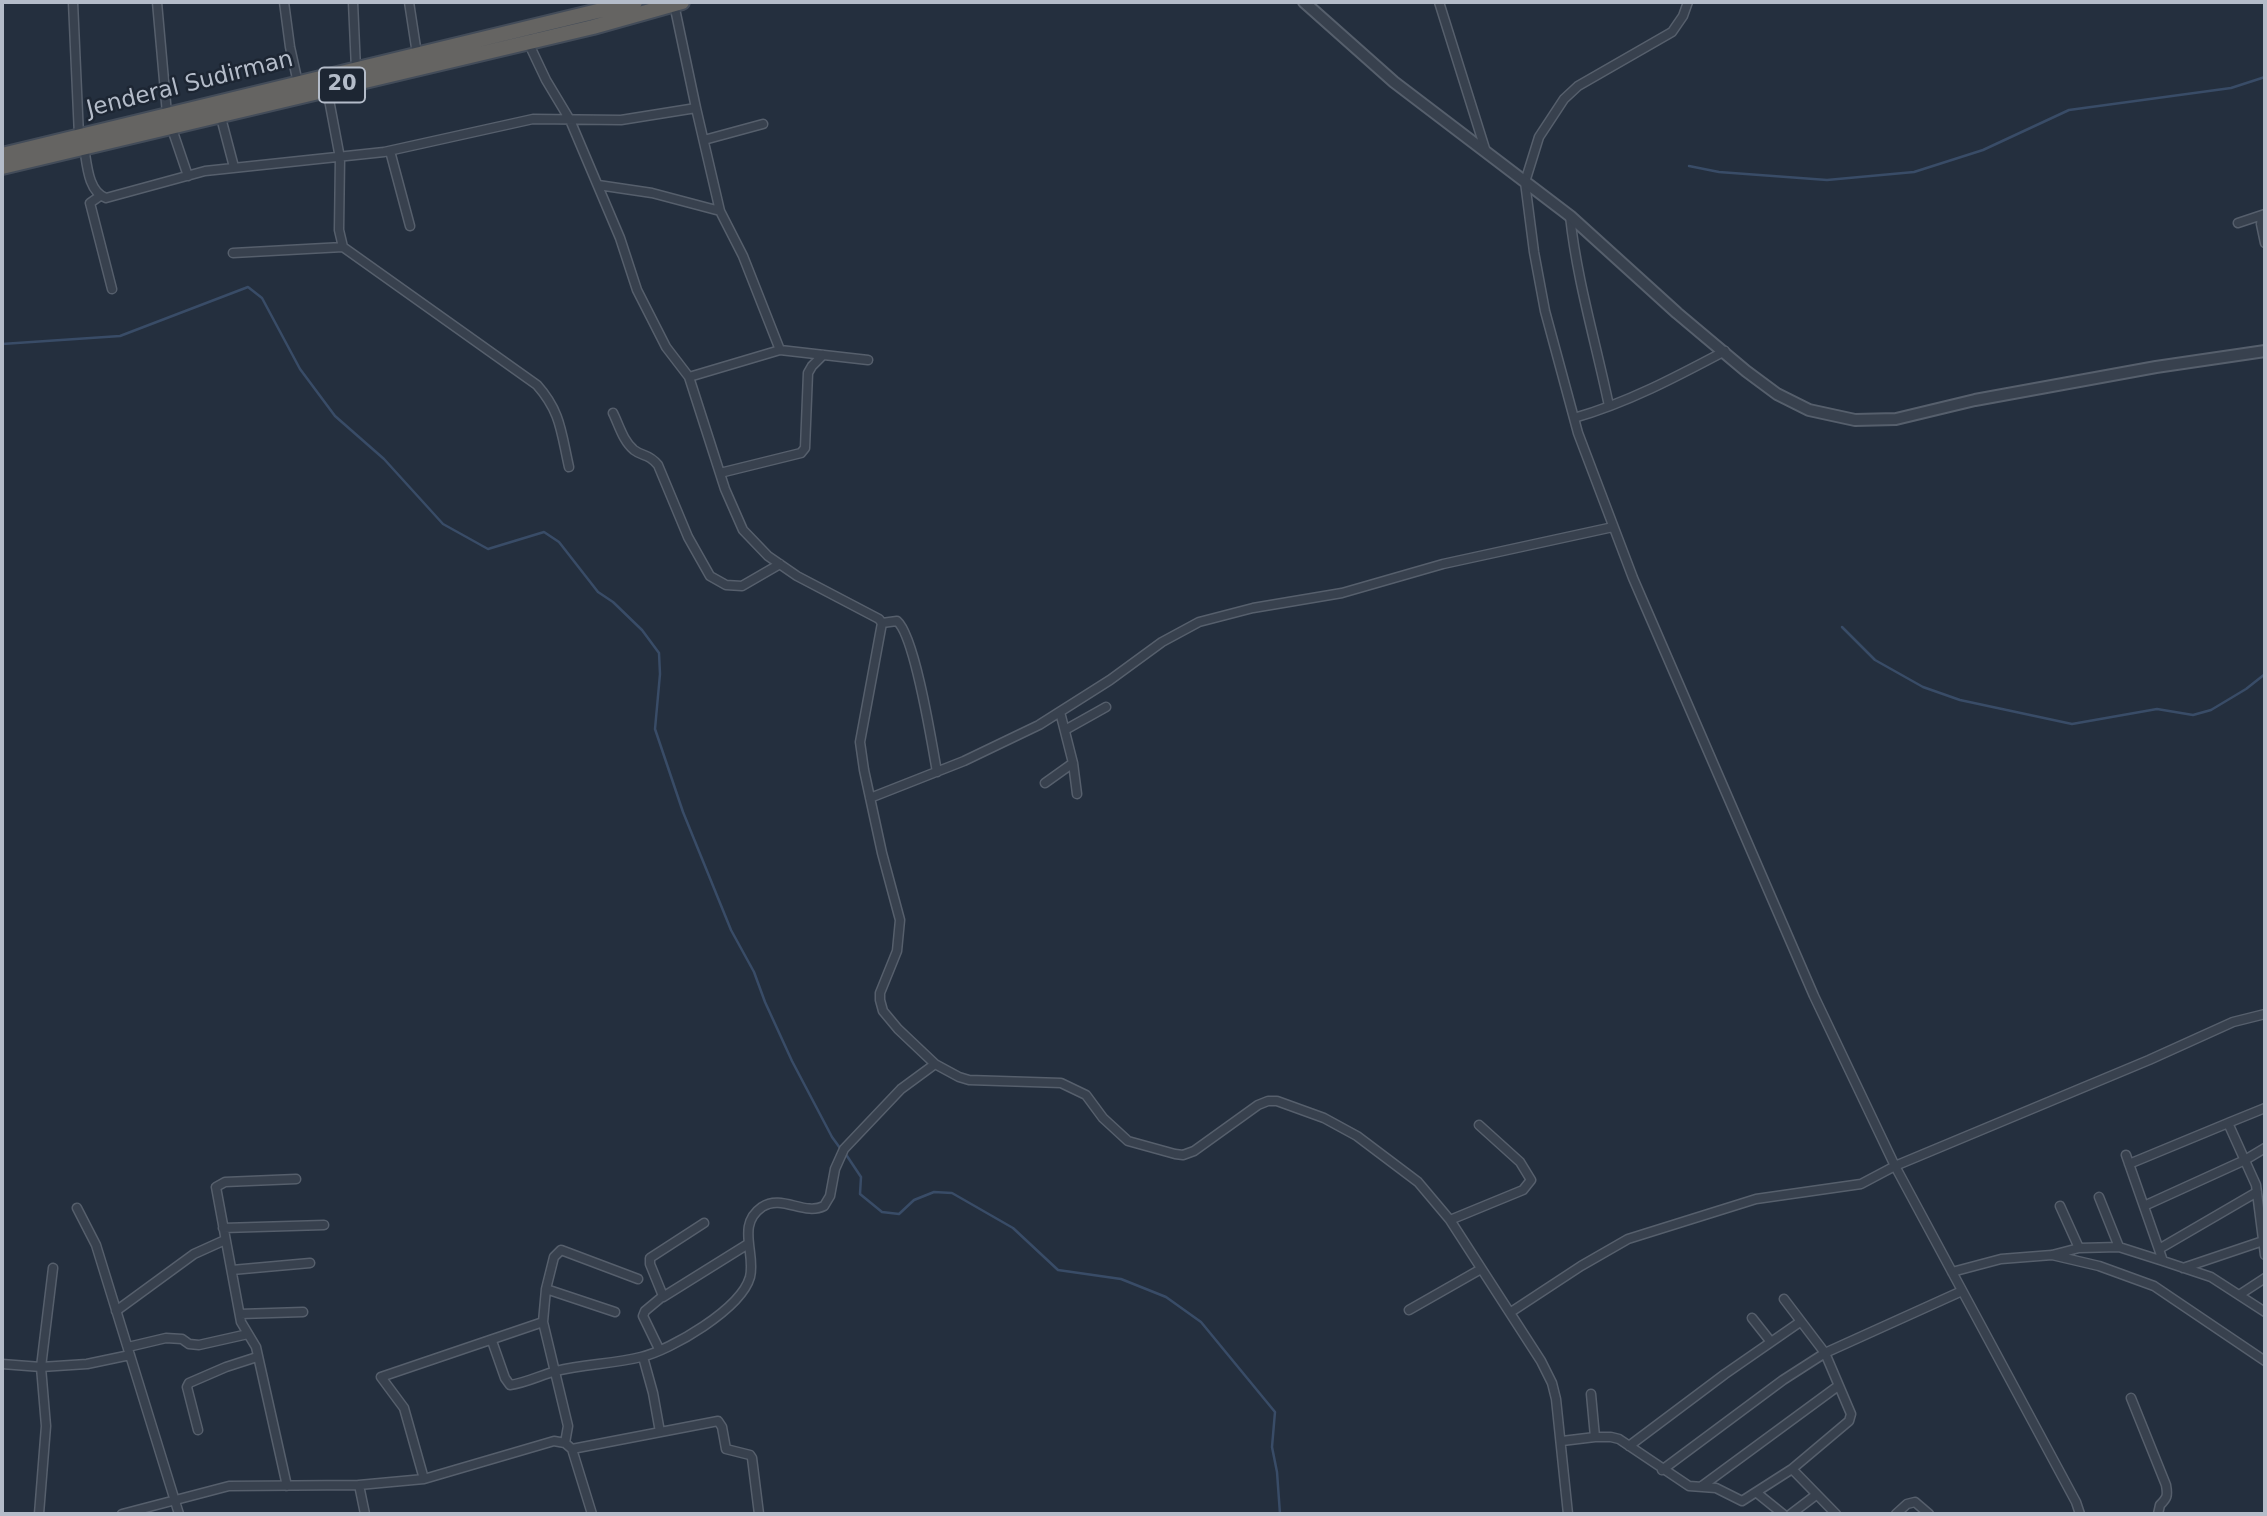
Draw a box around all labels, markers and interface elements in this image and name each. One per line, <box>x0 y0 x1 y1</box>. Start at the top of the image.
street label: Jenderal Sudirman <box>84 46 296 124</box>
road number: 20 <box>319 68 365 102</box>

